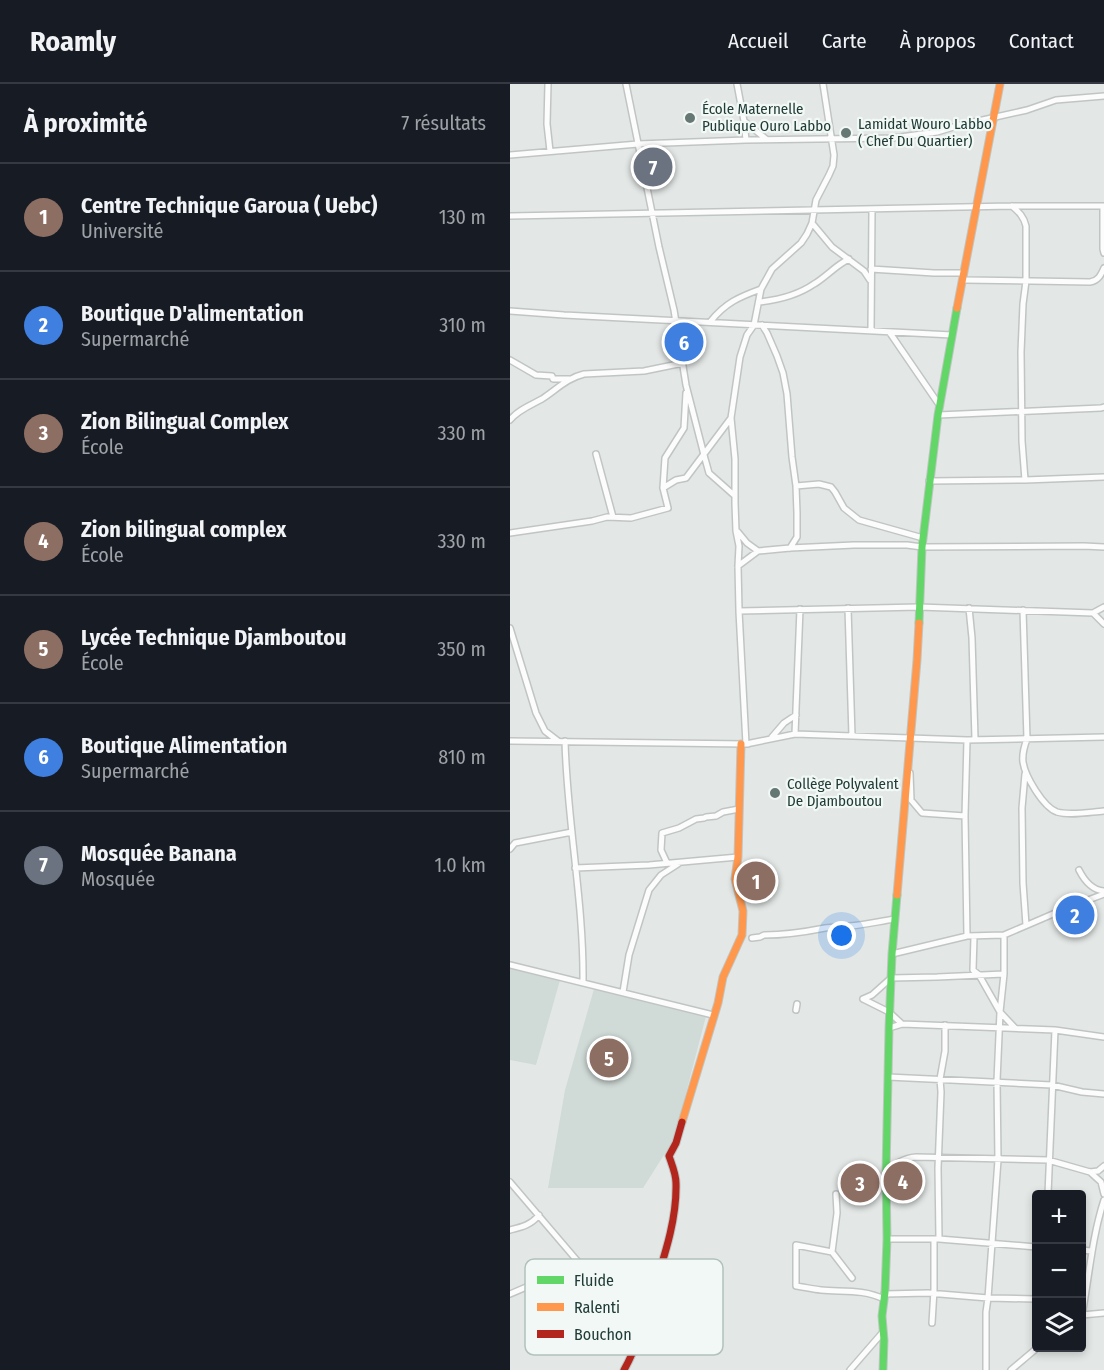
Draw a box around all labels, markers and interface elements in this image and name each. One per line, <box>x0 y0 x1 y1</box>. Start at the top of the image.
text: Roamly <box>30 25 116 58</box>
text: Accueil <box>728 28 789 54</box>
text: Carte <box>822 28 867 54</box>
text: À propos <box>900 28 976 54</box>
text: Contact <box>1009 28 1074 54</box>
place label: École Maternelle Publique Ouro Labbo <box>702 100 831 135</box>
text: À proximité <box>24 108 147 139</box>
text: 7 résultats <box>401 111 486 135</box>
marker: École Maternelle Publique Ouro Labbo <box>683 111 697 125</box>
place label: Lamidat Wouro Labbo ( Chef Du Quartier) <box>858 115 992 150</box>
marker: Lamidat Wouro Labbo ( Chef Du Quartier) <box>839 126 853 140</box>
pin: 7 <box>634 144 672 190</box>
text: Centre Technique Garoua ( Uebc) <box>81 192 377 219</box>
text: 1 <box>39 205 48 229</box>
text: 130 m <box>439 205 486 229</box>
text: Université <box>81 219 163 243</box>
text: Boutique D'alimentation <box>81 300 304 327</box>
text: 2 <box>39 313 48 337</box>
text: 310 m <box>439 313 486 337</box>
pin: 6 <box>664 320 704 364</box>
text: Supermarché <box>81 327 189 351</box>
text: Zion Bilingual Complex <box>81 408 289 435</box>
text: 3 <box>39 421 48 445</box>
text: 330 m <box>437 421 486 445</box>
text: École <box>81 435 124 459</box>
text: Zion bilingual complex <box>81 516 286 543</box>
text: 4 <box>38 529 49 553</box>
text: 330 m <box>437 529 486 553</box>
text: École <box>81 543 124 567</box>
text: Lycée Technique Djamboutou <box>81 624 346 651</box>
text: 5 <box>39 637 48 661</box>
text: 350 m <box>437 637 486 661</box>
text: École <box>81 651 124 675</box>
text: Boutique Alimentation <box>81 732 287 759</box>
text: 6 <box>38 745 49 769</box>
text: 810 m <box>438 745 486 769</box>
text: Supermarché <box>81 759 189 783</box>
place label: Collège Polyvalent De Djamboutou <box>787 775 899 810</box>
marker: Collège Polyvalent De Djamboutou <box>768 786 782 800</box>
text: Mosquée Banana <box>81 840 237 867</box>
text: 7 <box>39 853 48 877</box>
text: 1.0 km <box>434 853 486 877</box>
pin: 1 <box>736 858 776 904</box>
text: Mosquée <box>81 867 155 891</box>
pin: 2 <box>1056 892 1094 938</box>
your location <box>827 921 856 950</box>
pin: 5 <box>590 1036 628 1080</box>
pin: 4 <box>884 1158 922 1204</box>
pin: 3 <box>840 1160 880 1206</box>
map controls <box>1032 1190 1086 1352</box>
button: + <box>1032 1190 1086 1244</box>
button: − <box>1032 1244 1086 1298</box>
legend <box>525 1259 723 1355</box>
text: Fluide <box>574 1271 614 1290</box>
text: Ralenti <box>574 1298 620 1317</box>
button: layers <box>1032 1298 1086 1352</box>
text: Bouchon <box>574 1325 632 1344</box>

